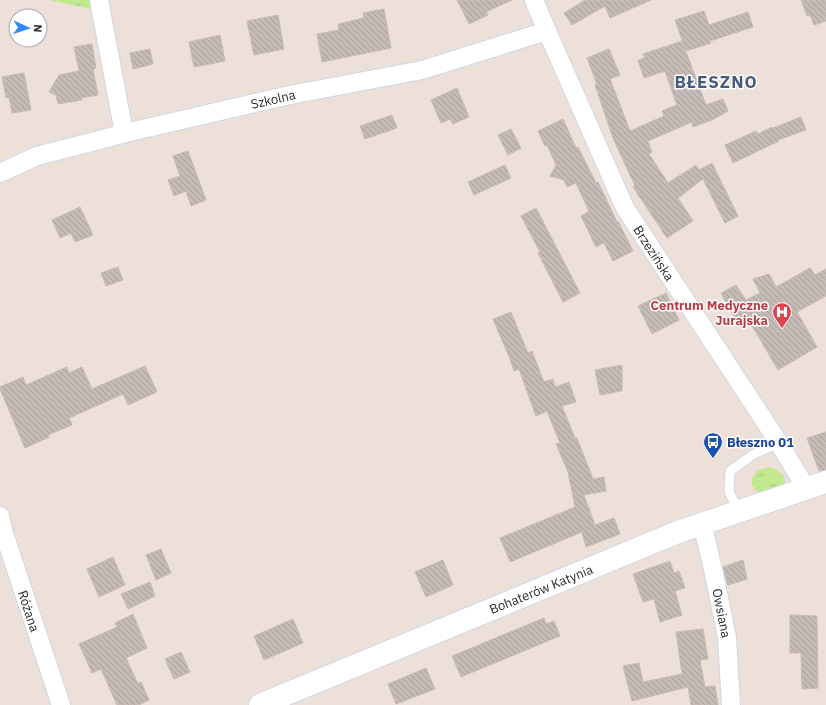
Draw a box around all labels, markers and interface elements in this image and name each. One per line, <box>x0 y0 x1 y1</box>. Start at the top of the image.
north arrow <box>8 8 48 48</box>
text: N <box>31 24 45 33</box>
district label: BŁESZNO <box>674 71 758 93</box>
street label: Szkolna <box>249 86 297 113</box>
street label: Brzezińska <box>629 222 678 284</box>
place label: Centrum Medyczne Jurajska <box>651 297 768 329</box>
hospital icon: Centrum Medyczne Jurajska <box>771 301 793 329</box>
bus stop icon: Błeszno 01 <box>702 431 724 459</box>
place label: Błeszno 01 <box>727 434 794 451</box>
street label: Bohaterów Katynia <box>487 561 596 618</box>
street label: Owsiana <box>708 587 735 639</box>
street label: Różana <box>14 588 43 634</box>

